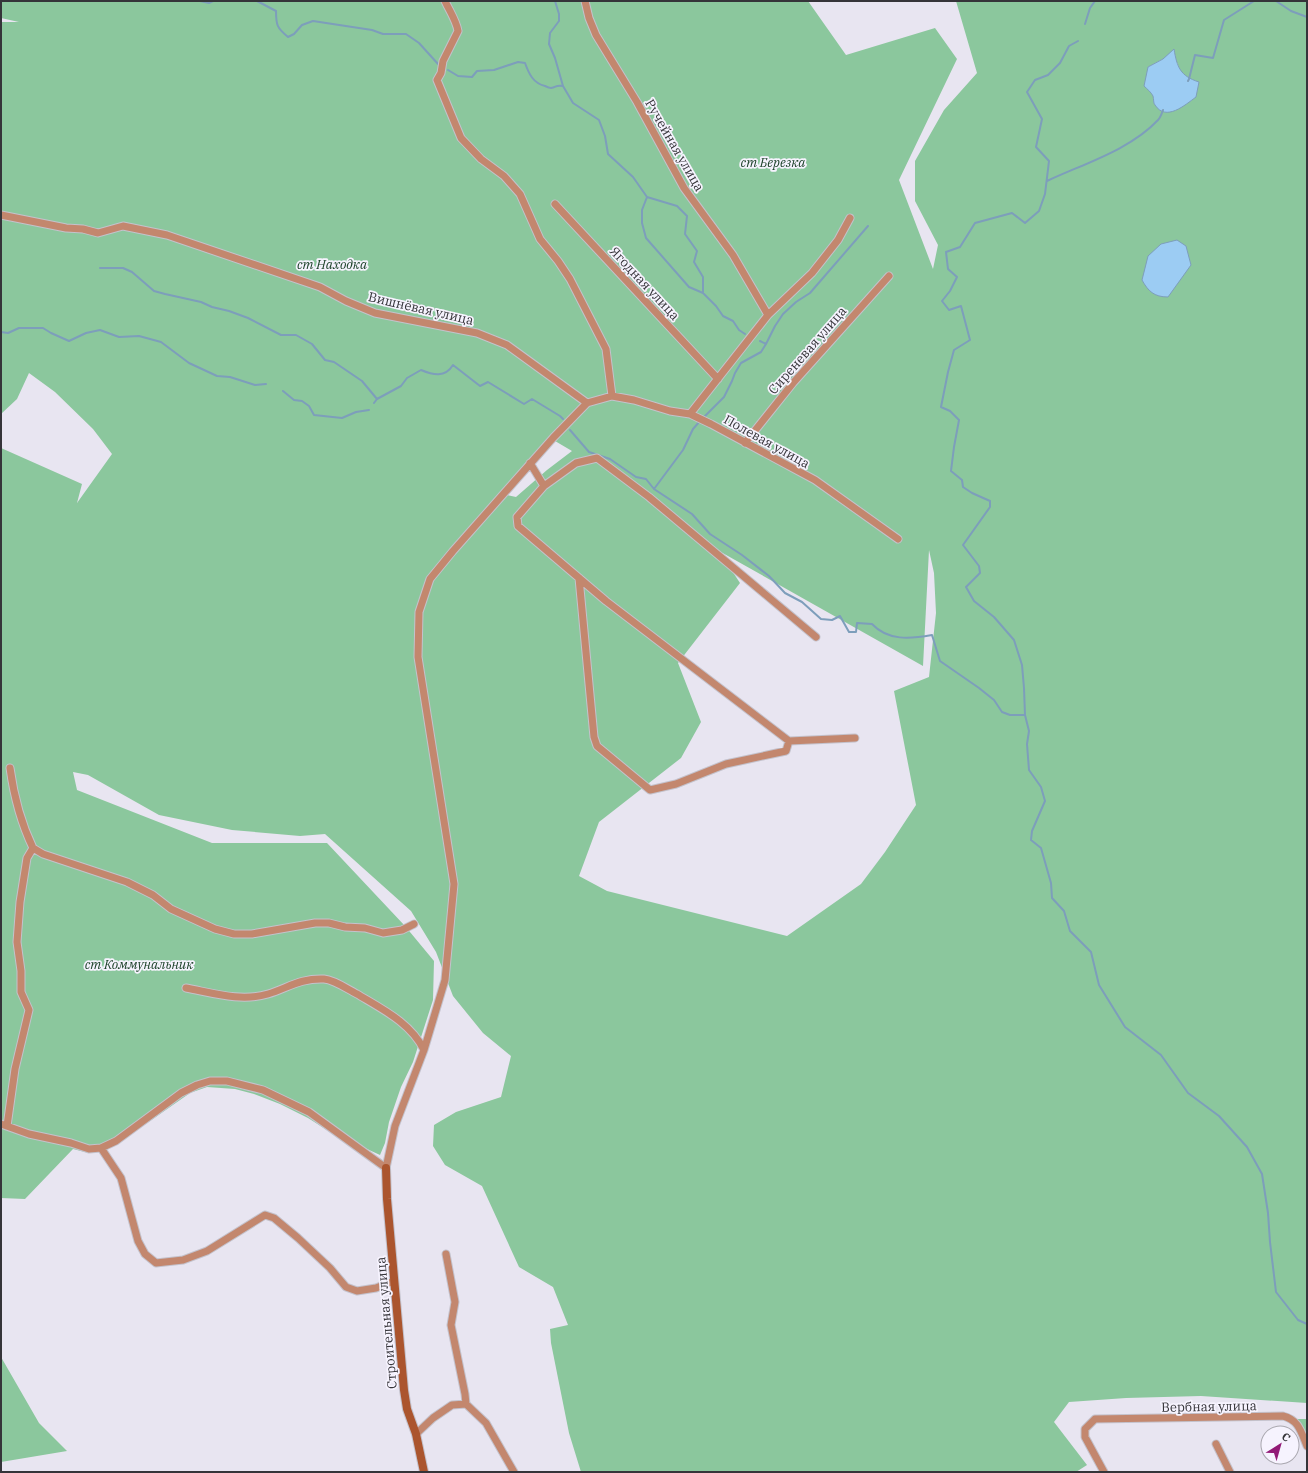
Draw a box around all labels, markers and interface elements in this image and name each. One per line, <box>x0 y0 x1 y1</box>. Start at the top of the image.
street label: Ручейная улица <box>641 96 708 194</box>
park label: ст Березка <box>741 154 805 171</box>
street label: Ягодная улица <box>606 243 683 324</box>
park label: ст Находка <box>297 256 367 273</box>
street label: Вишнёвая улица <box>367 288 475 329</box>
street label: Сиреневая улица <box>765 303 850 398</box>
street label: Полевая улица <box>721 411 813 472</box>
park label: ст Коммунальник <box>85 956 194 973</box>
street label: Строительная улица <box>372 1256 401 1390</box>
street label: Вербная улица <box>1161 1397 1257 1416</box>
north arrow <box>1260 1425 1300 1465</box>
text: С <box>1279 1429 1293 1445</box>

